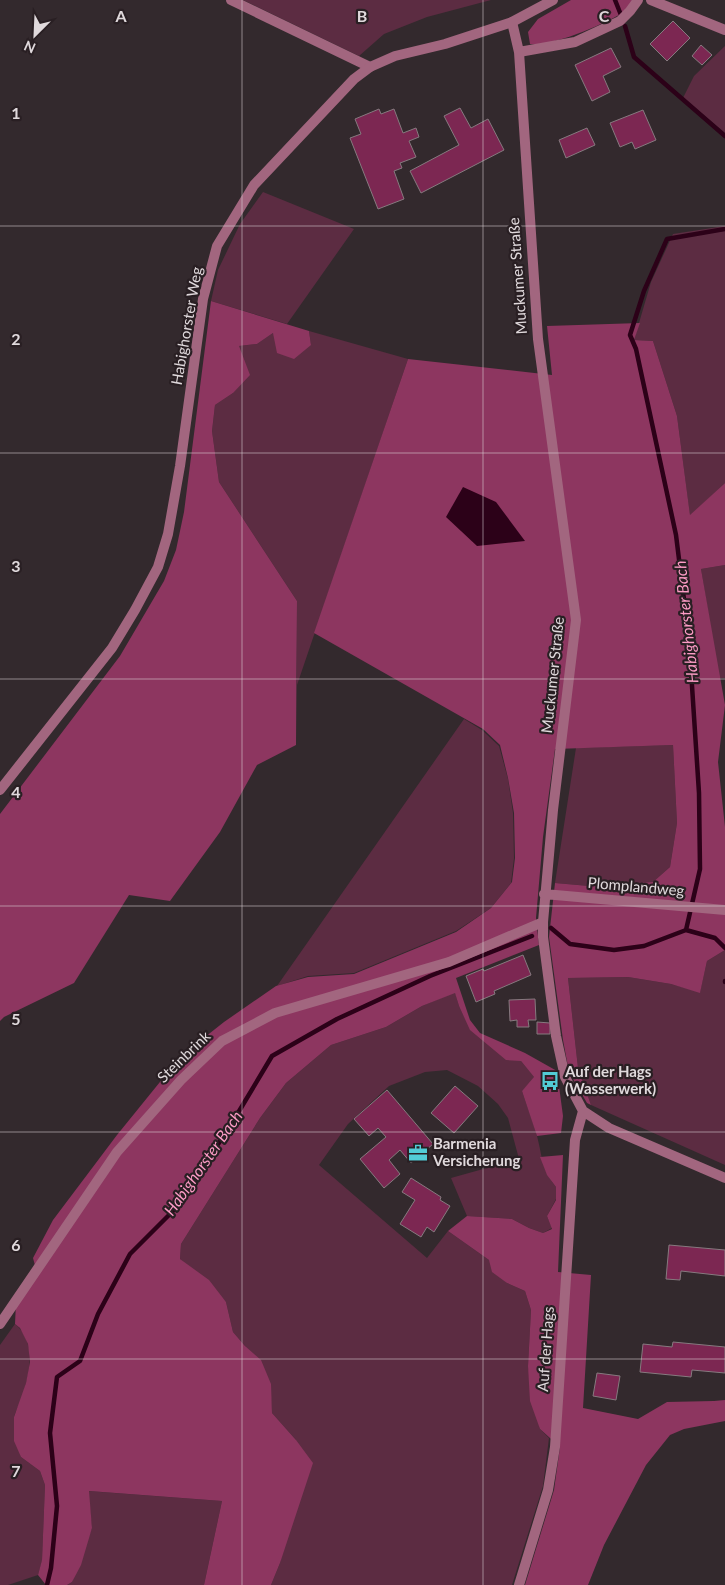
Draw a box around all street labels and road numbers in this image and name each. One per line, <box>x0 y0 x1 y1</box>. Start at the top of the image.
street label: Muckumer Straße <box>504 217 530 335</box>
street label: Habighorster Weg <box>167 265 205 386</box>
street label: Muckumer Straße <box>537 616 567 734</box>
street label: Plomplandweg <box>587 873 685 899</box>
street label: Steinbrink <box>153 1026 214 1086</box>
street label: Auf der Hags <box>533 1306 557 1392</box>

